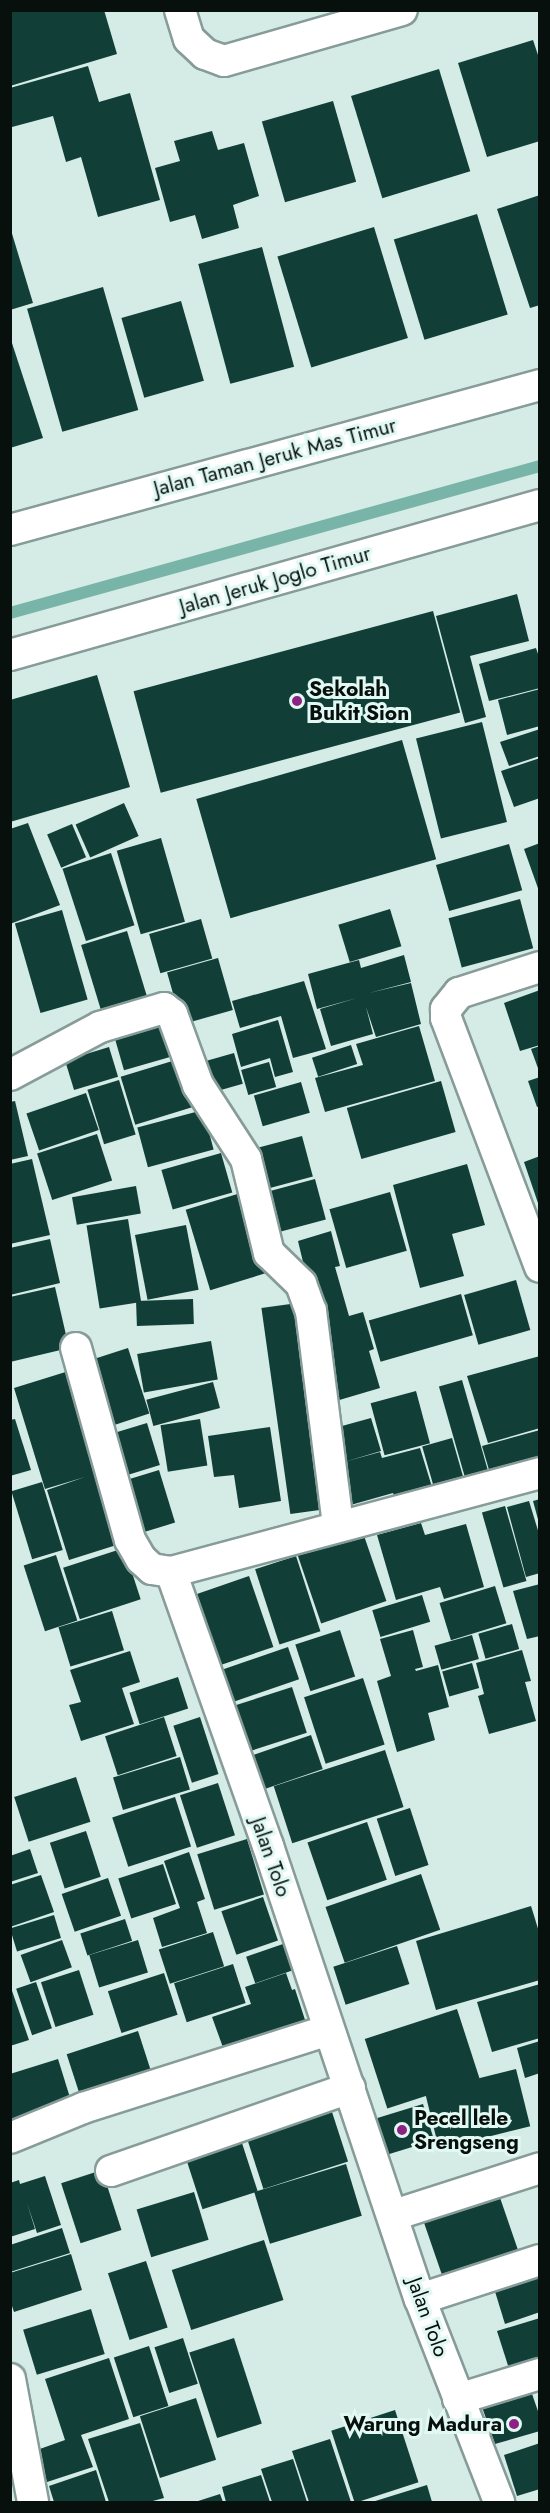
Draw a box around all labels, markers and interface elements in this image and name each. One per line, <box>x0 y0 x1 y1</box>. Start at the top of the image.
street label: Jalan Taman Jeruk Mas Timur <box>151 412 399 502</box>
street label: Jalan Jeruk Joglo Timur <box>176 541 374 619</box>
place label: Sekolah Bukit Sion <box>309 676 409 726</box>
marker: Sekolah Bukit Sion <box>290 694 304 708</box>
street label: Jalan Tolo <box>246 1814 296 1900</box>
place label: Pecel lele Srengseng <box>414 2105 519 2155</box>
marker: Pecel lele Srengseng <box>395 2123 409 2137</box>
street label: Jalan Tolo <box>402 2274 454 2360</box>
place label: Warung Madura <box>344 2411 502 2437</box>
marker: Warung Madura <box>507 2417 521 2431</box>

